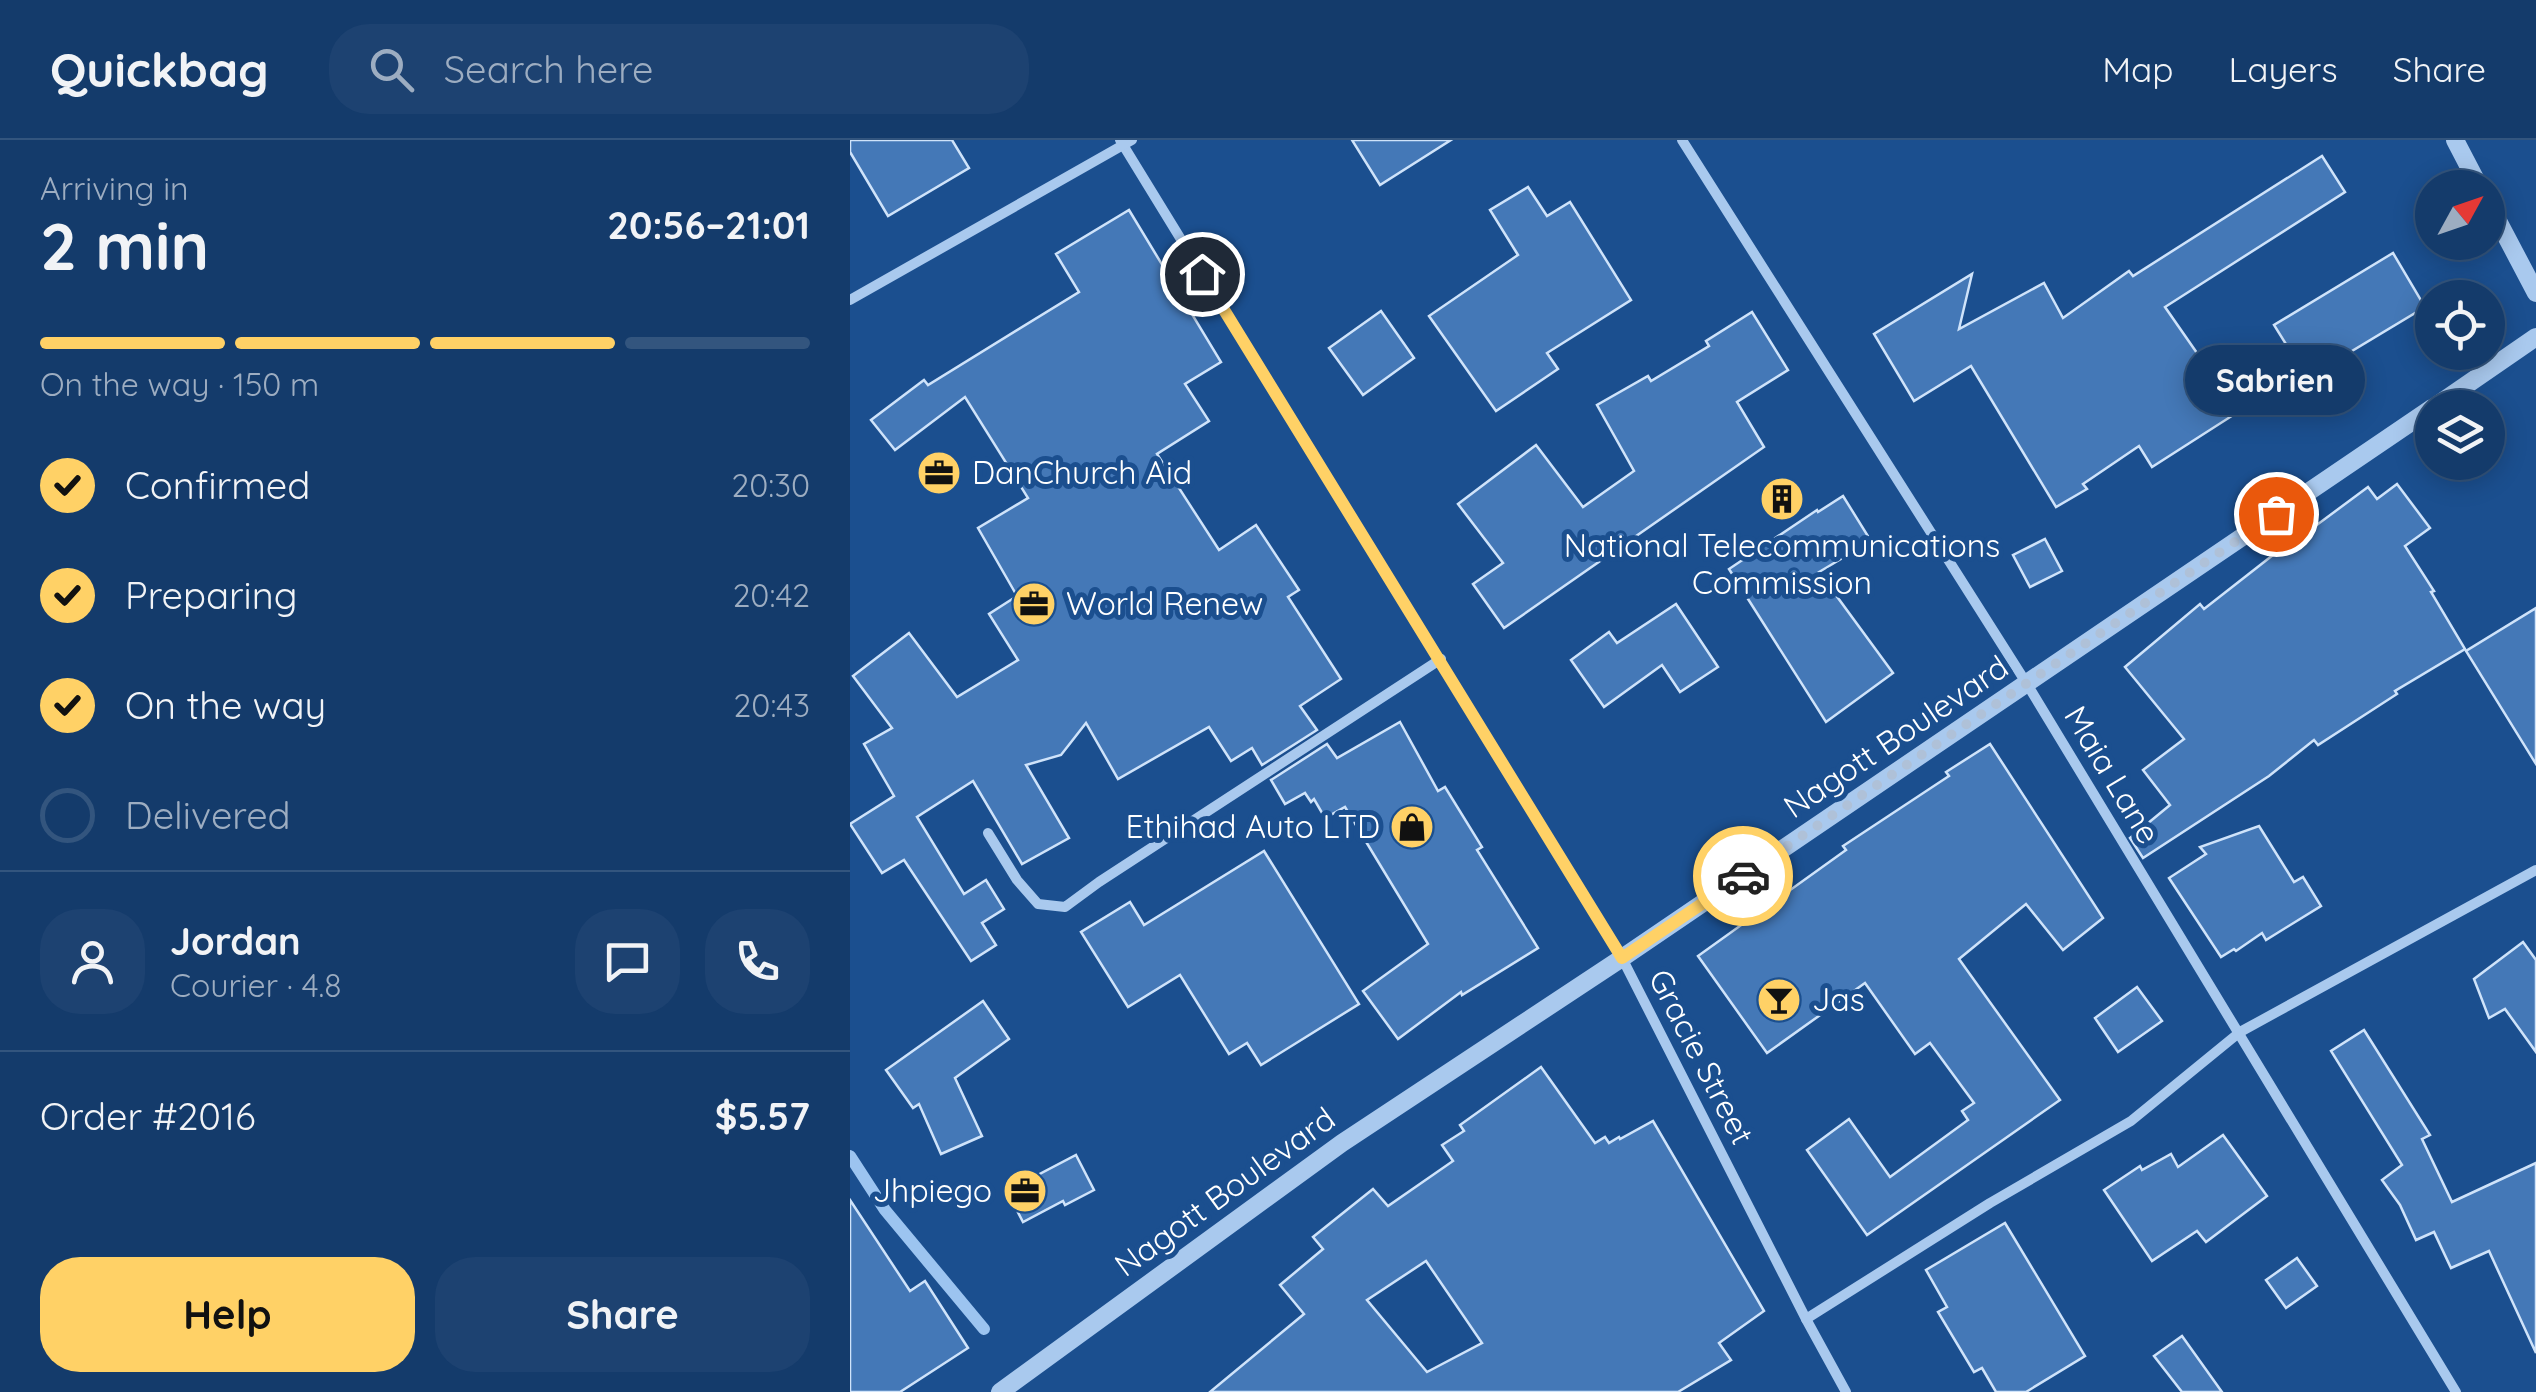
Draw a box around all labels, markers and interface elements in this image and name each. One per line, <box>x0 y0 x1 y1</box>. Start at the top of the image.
search box <box>329 24 1029 114</box>
text: Quickbag <box>50 39 269 99</box>
icon: search <box>364 42 419 97</box>
text: Search here <box>444 45 653 93</box>
text: Map <box>2102 47 2174 91</box>
text: Layers <box>2229 47 2338 91</box>
text: Share <box>2393 47 2486 91</box>
text: Arriving in <box>40 168 189 208</box>
north arrow <box>2415 170 2505 260</box>
map controls <box>2415 170 2505 480</box>
text: 20:56–21:01 <box>607 201 810 249</box>
text: 2 min <box>40 205 209 286</box>
pin <box>1160 232 1245 317</box>
icon: home <box>1175 247 1230 302</box>
button: locate <box>2415 280 2505 370</box>
callout: Sabrien <box>2186 344 2366 414</box>
text: Sabrien <box>2216 360 2334 400</box>
text: On the way · 150 m <box>40 364 319 404</box>
button: layers <box>2415 390 2505 480</box>
office icon: DanChurch Aid <box>916 450 962 496</box>
place label: DanChurch Aid <box>972 452 1192 492</box>
icon: check <box>40 458 95 513</box>
text: Confirmed <box>125 461 310 509</box>
text: 20:30 <box>731 465 810 505</box>
pin <box>2234 472 2319 557</box>
building icon: National Telecommunications Commission <box>1759 476 1805 522</box>
icon: bag <box>2249 487 2304 542</box>
place label: National Telecommunications Commission <box>1564 525 2000 602</box>
icon: check <box>40 568 95 623</box>
text: Preparing <box>125 571 297 619</box>
text: 20:42 <box>733 575 810 615</box>
office icon: World Renew <box>1011 581 1057 627</box>
place label: World Renew <box>1066 583 1263 623</box>
street label: Nagott Boulevard <box>1776 646 2015 826</box>
icon: check <box>40 678 95 733</box>
text: On the way <box>125 681 326 729</box>
text: 20:43 <box>734 685 810 725</box>
street label: Maia Lane <box>2056 698 2170 851</box>
text: Delivered <box>125 791 291 839</box>
shop icon: Ethihad Auto LTD <box>1389 804 1435 850</box>
place label: Ethihad Auto LTD <box>1125 806 1380 846</box>
courier <box>1693 826 1793 926</box>
icon: car <box>1716 849 1771 904</box>
button: person <box>40 909 145 1014</box>
button: chat <box>575 909 680 1014</box>
button: phone <box>705 909 810 1014</box>
text: Jordan <box>170 917 301 965</box>
street label: Gracie Street <box>1641 962 1763 1151</box>
text: Courier · 4.8 <box>170 965 342 1005</box>
bar icon: Jas <box>1756 977 1802 1023</box>
place label: Jas <box>1812 979 1865 1019</box>
text: Order #2016 <box>40 1092 255 1140</box>
text: $5.57 <box>715 1092 810 1140</box>
street label: Nagott Boulevard <box>1107 1098 1342 1284</box>
office icon: Jhpiego <box>1002 1168 1048 1214</box>
place label: Jhpiego <box>873 1170 992 1210</box>
button: Help <box>40 1257 415 1372</box>
button: Share <box>435 1257 810 1372</box>

